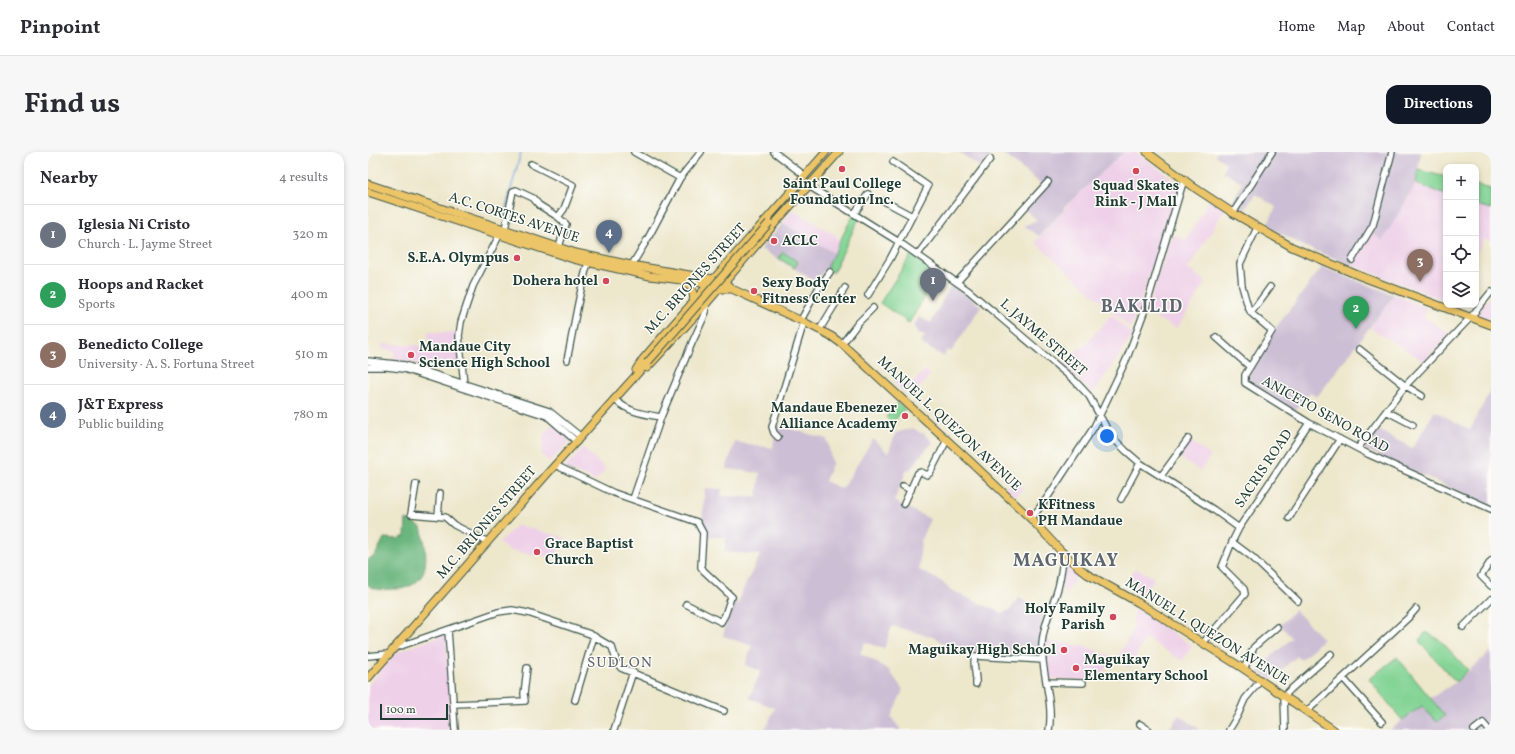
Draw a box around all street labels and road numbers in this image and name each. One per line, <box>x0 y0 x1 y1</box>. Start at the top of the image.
street label: A.C. CORTES AVENUE <box>446 188 582 248</box>
street label: M.C. BRIONES STREET <box>641 219 751 339</box>
street label: L. JAYME STREET <box>996 295 1090 381</box>
street label: MANUEL L. QUEZON AVENUE <box>873 352 1025 496</box>
street label: ANICETO SENO ROAD <box>1258 372 1392 458</box>
street label: SACRIS ROAD <box>1231 426 1297 512</box>
street label: M.C. BRIONES STREET <box>433 463 541 583</box>
street label: MANUEL L. QUEZON AVENUE <box>1121 574 1293 690</box>

